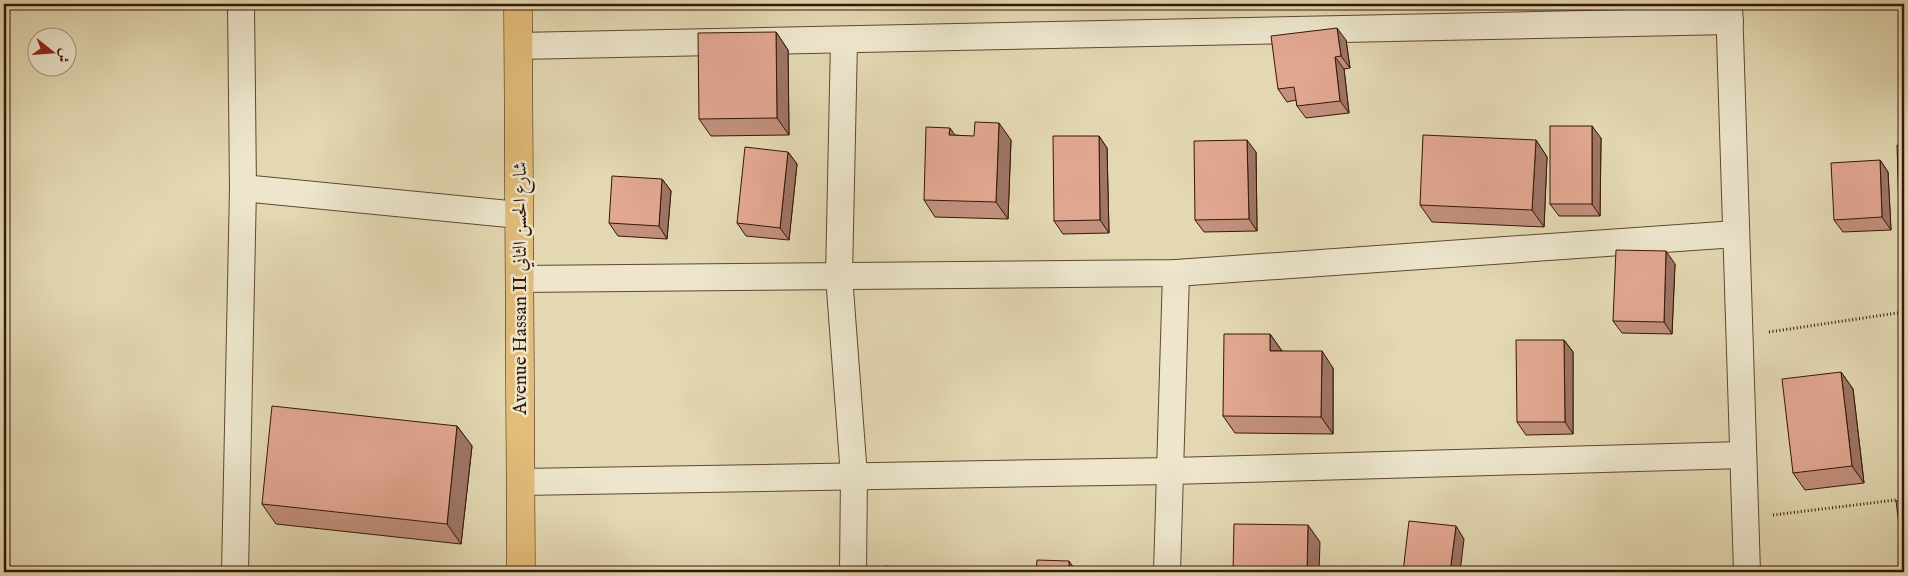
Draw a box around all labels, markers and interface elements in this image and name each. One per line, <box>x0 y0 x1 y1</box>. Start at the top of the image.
north arrow <box>28 28 78 78</box>
text: ش <box>53 46 74 65</box>
street label: Avenue Hassan II شارع الحسن الثاني <box>509 161 535 416</box>

